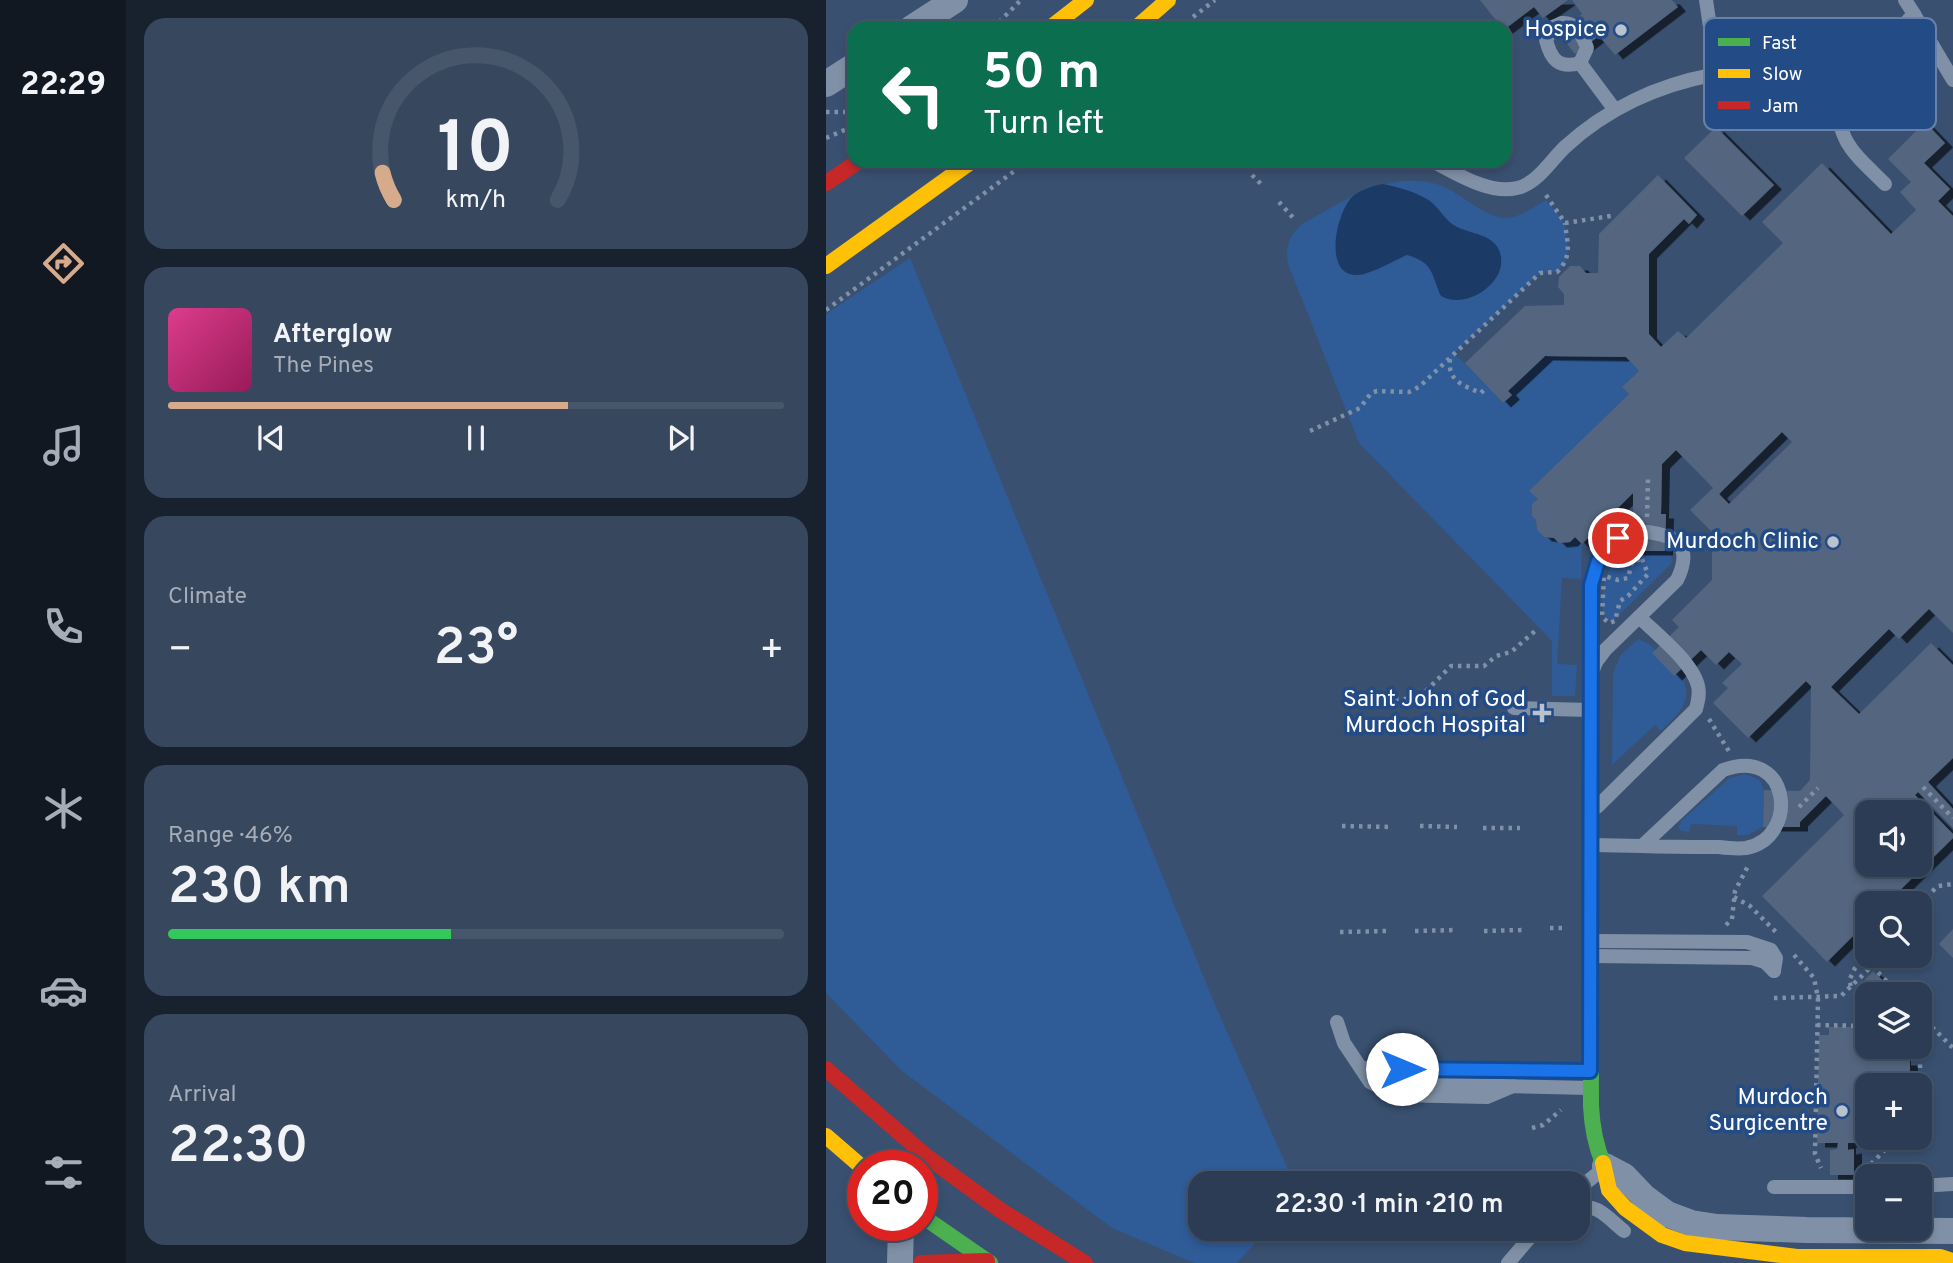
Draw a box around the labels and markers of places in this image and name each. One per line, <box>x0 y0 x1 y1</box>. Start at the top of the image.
place label: Hospice <box>1525 16 1607 45</box>
marker: Hospice <box>1613 22 1629 38</box>
pin <box>1588 508 1648 568</box>
place label: Murdoch Clinic <box>1666 528 1819 557</box>
marker: Murdoch Clinic <box>1825 534 1841 550</box>
place label: Saint John of God Murdoch Hospital <box>1343 686 1526 741</box>
marker: Saint John of God Murdoch Hospital <box>1532 703 1552 723</box>
place label: Murdoch Surgicentre <box>1709 1084 1828 1139</box>
marker: Murdoch Surgicentre <box>1834 1103 1850 1119</box>

